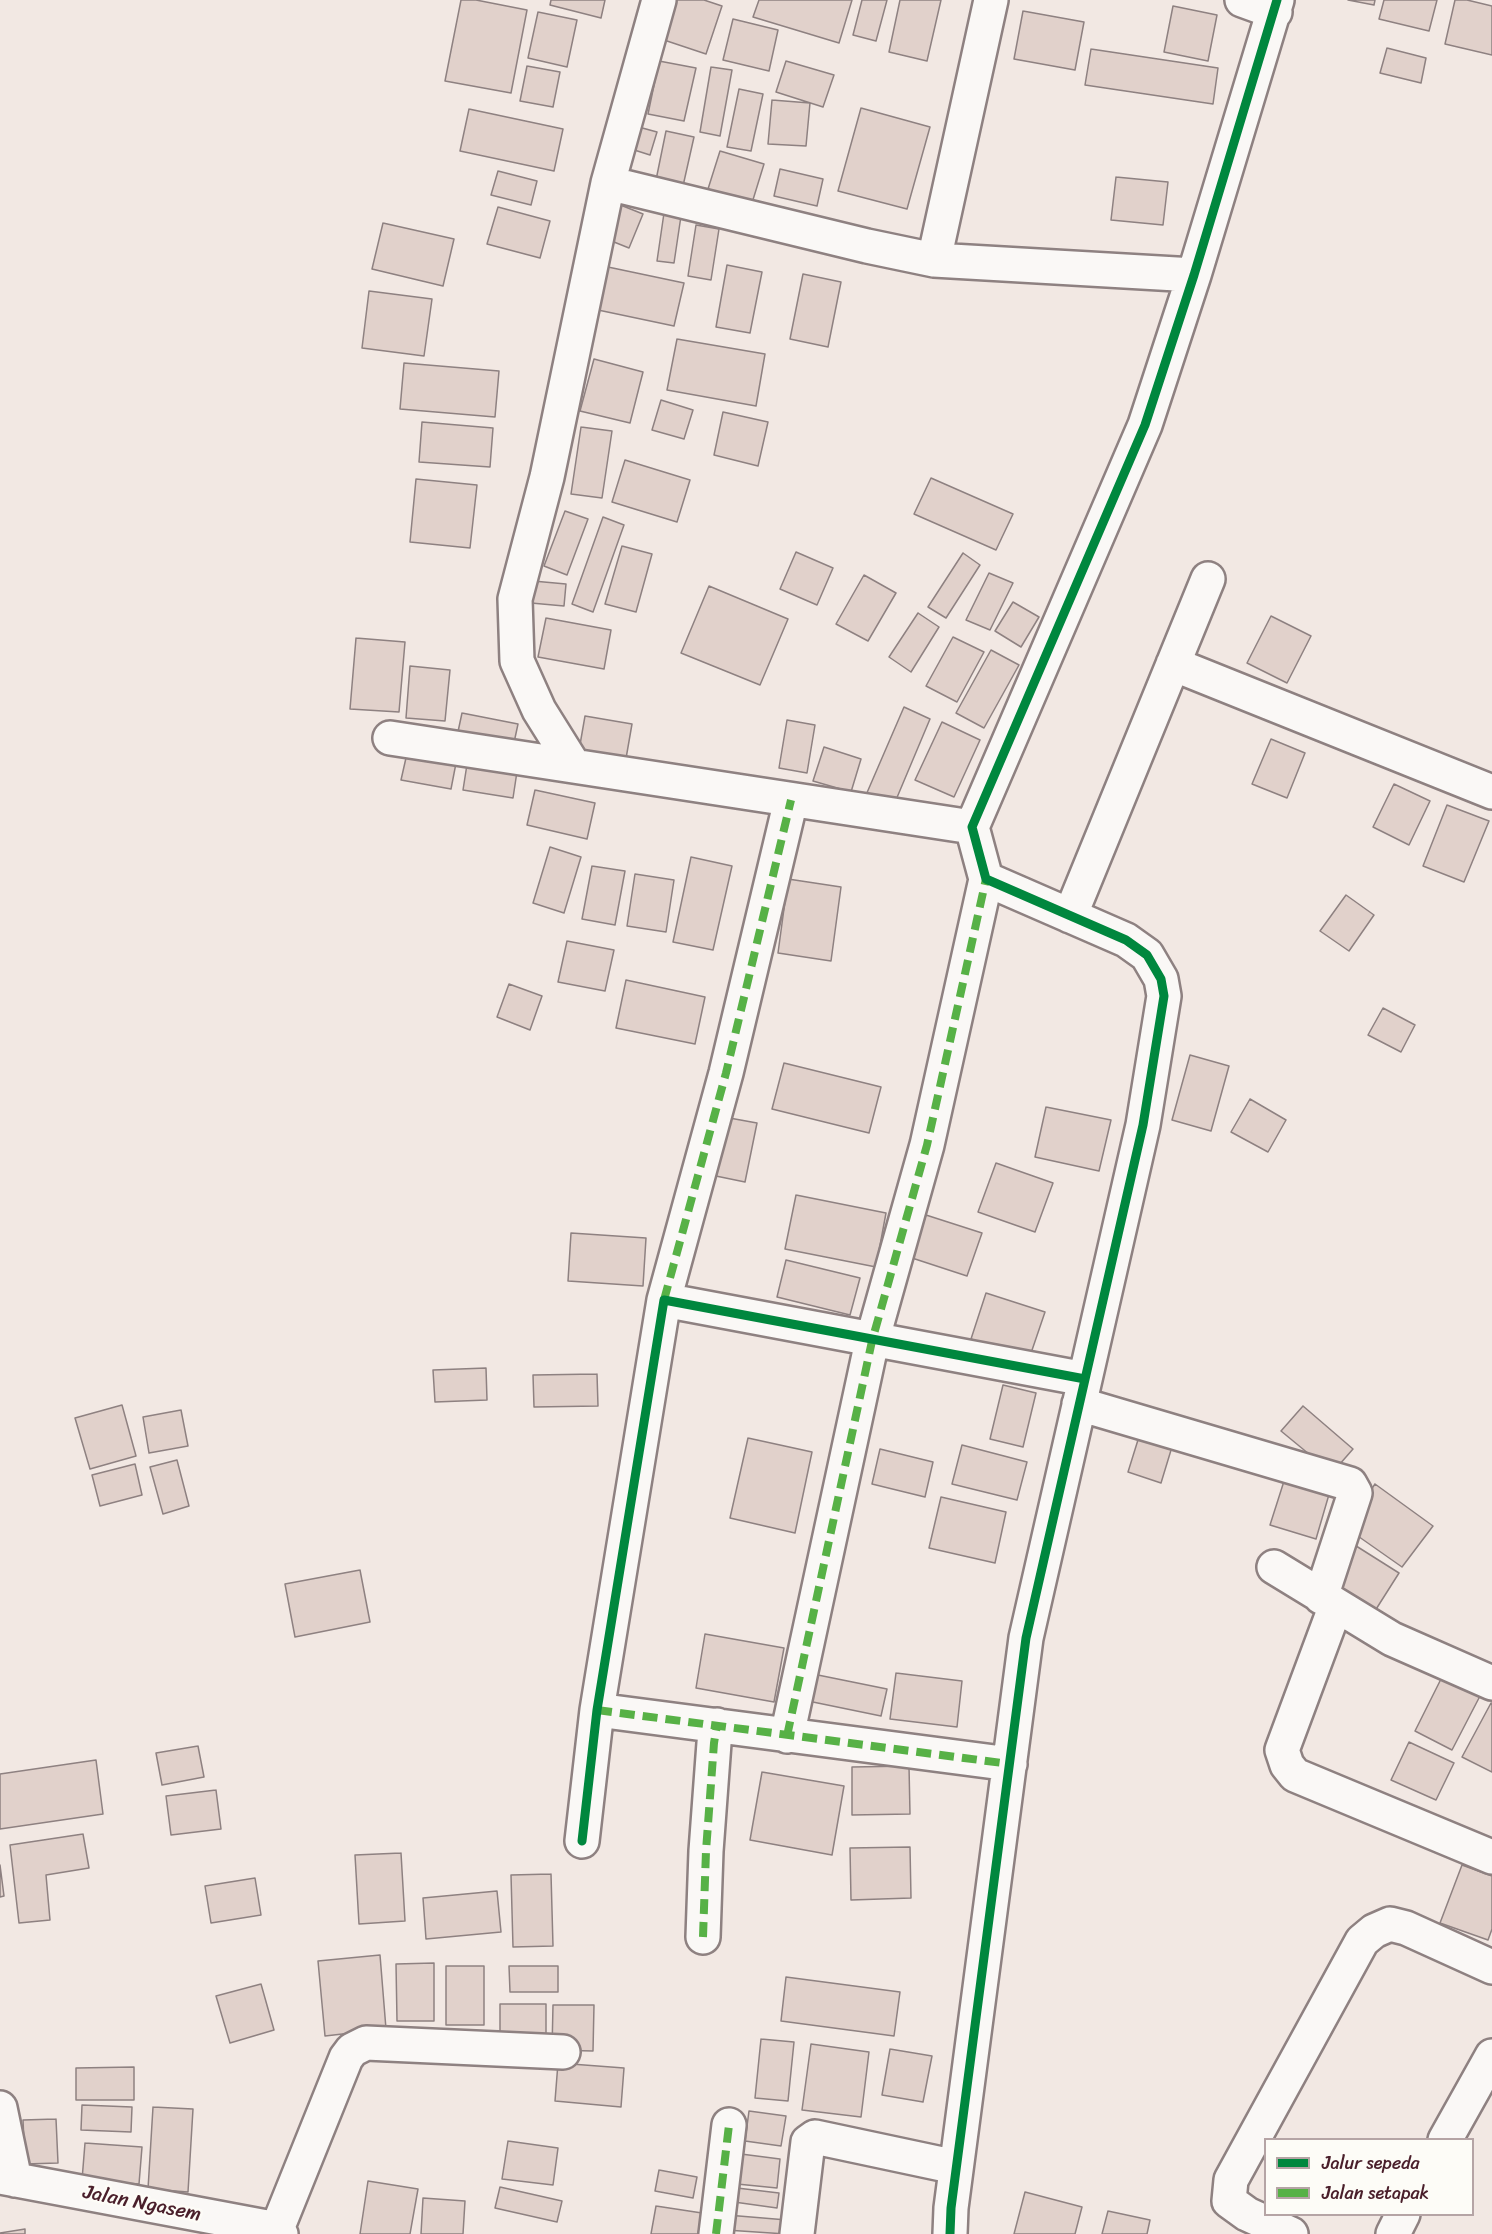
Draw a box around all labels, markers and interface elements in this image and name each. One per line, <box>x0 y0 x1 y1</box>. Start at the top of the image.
legend <box>1264 2138 1474 2216</box>
text: Jalur sepeda <box>1322 2147 1420 2179</box>
text: Jalan setapak <box>1322 2177 1429 2209</box>
street label: Jalan Ngasem <box>81 2181 203 2227</box>

